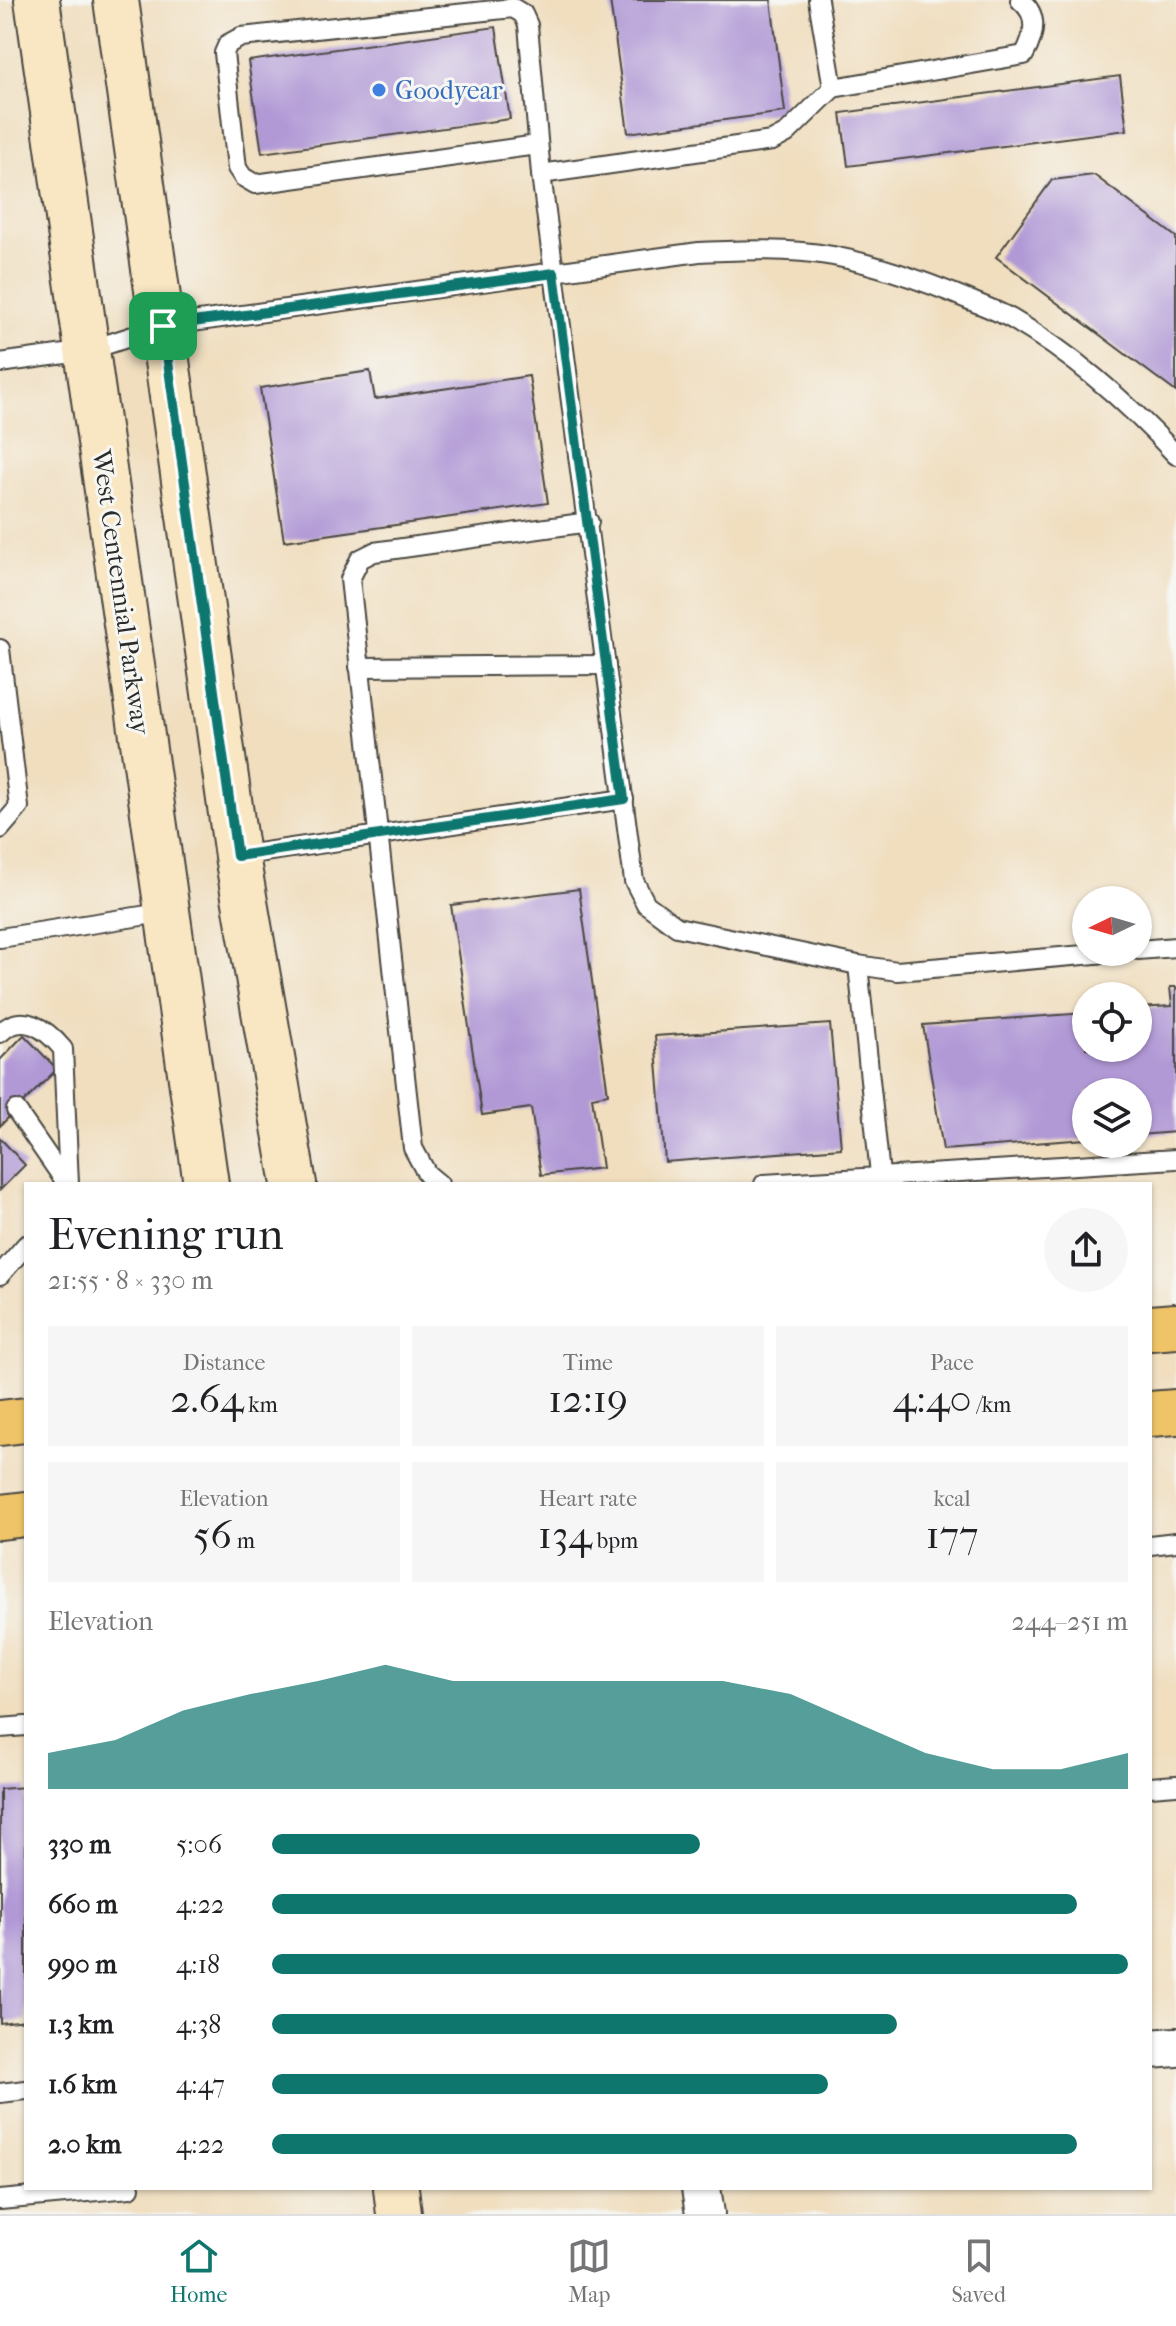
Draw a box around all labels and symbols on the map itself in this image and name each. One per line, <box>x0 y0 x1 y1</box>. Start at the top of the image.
place label: Goodyear <box>395 75 503 106</box>
marker: Goodyear <box>370 81 388 99</box>
pin <box>129 292 197 360</box>
street label: West Centennial Parkway <box>86 447 157 738</box>
north arrow <box>1072 886 1152 966</box>

